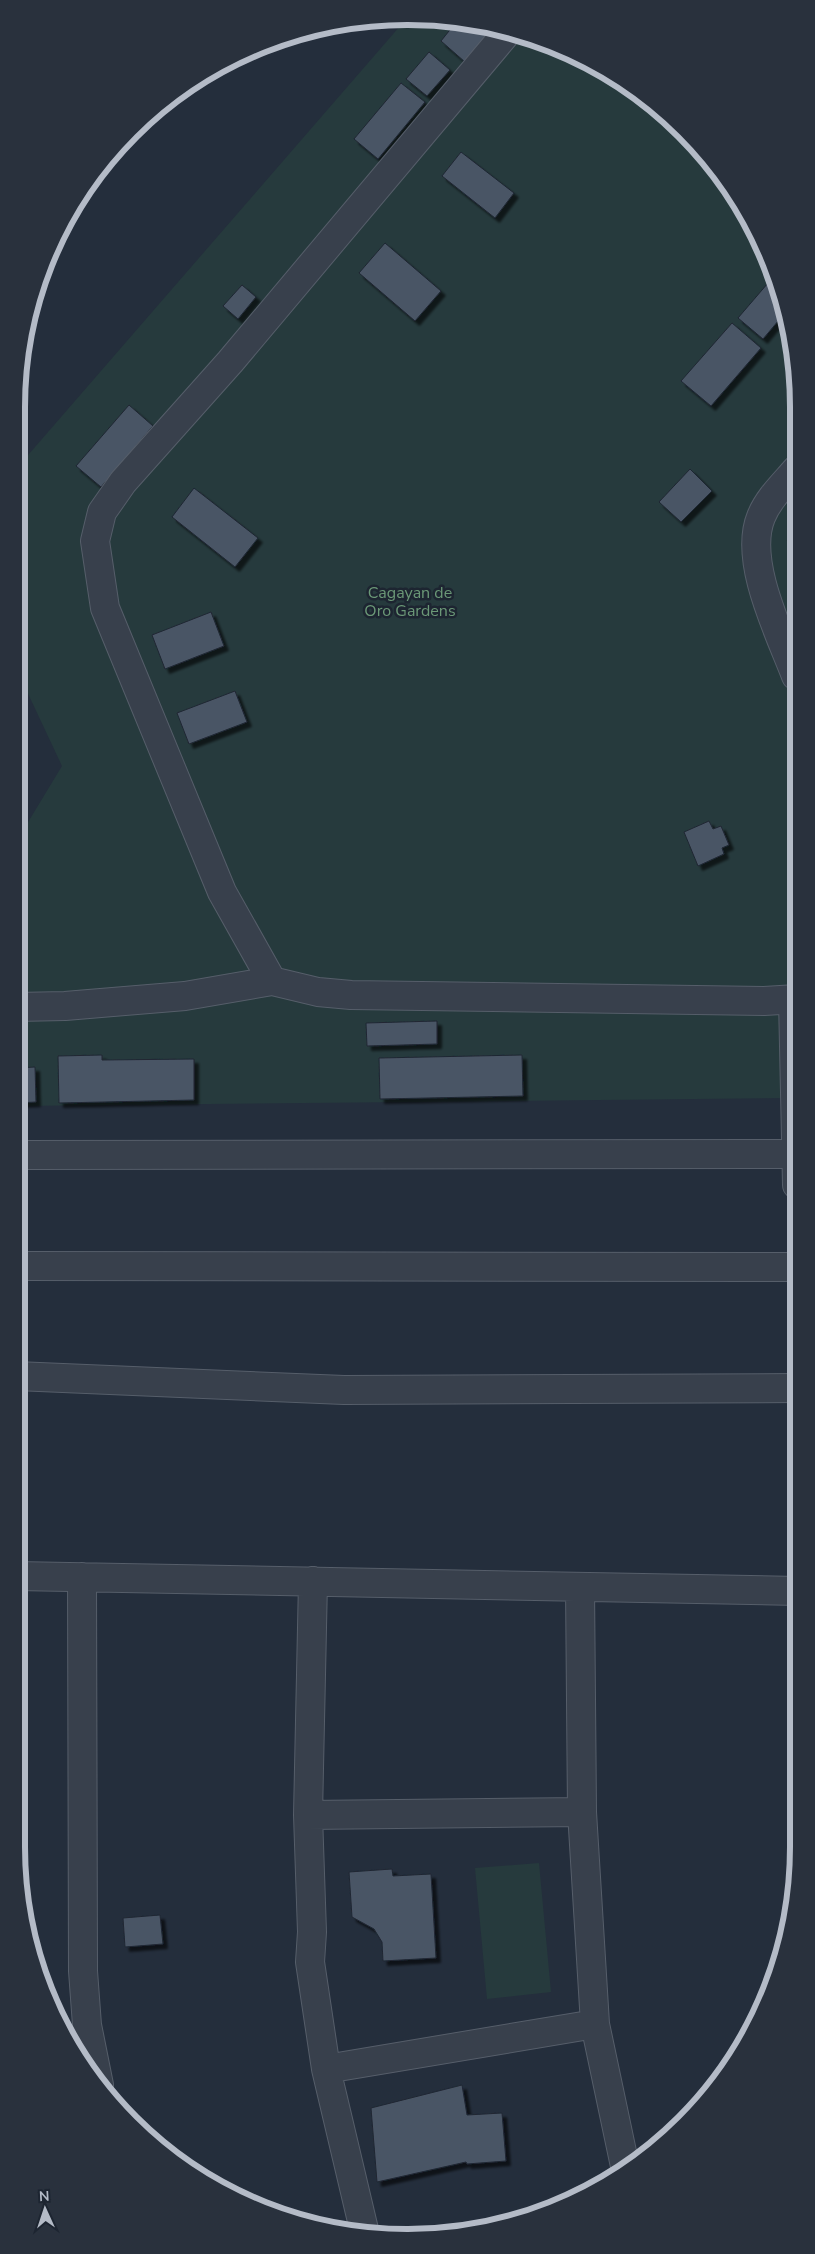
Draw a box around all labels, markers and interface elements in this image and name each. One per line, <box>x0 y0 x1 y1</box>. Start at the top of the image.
park label: Cagayan de Oro Gardens <box>364 582 456 622</box>
north arrow <box>20 2184 70 2234</box>
text: N <box>39 2187 50 2206</box>

